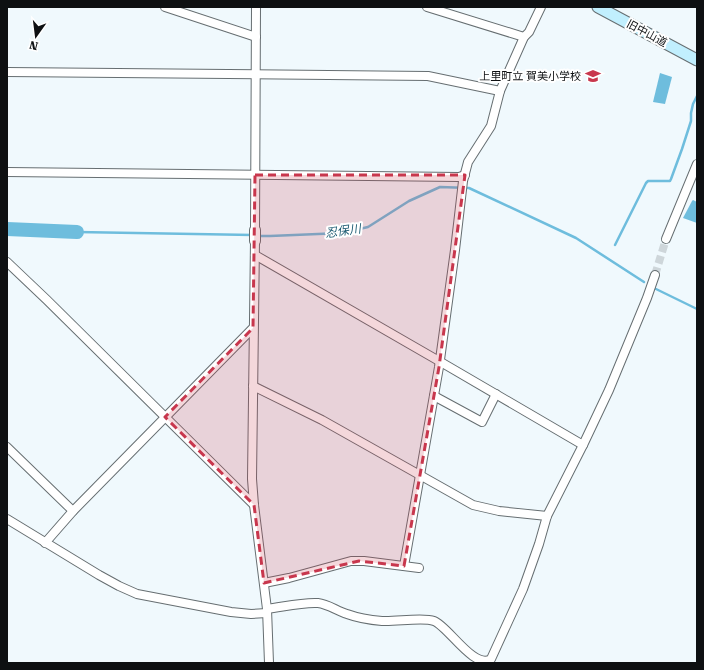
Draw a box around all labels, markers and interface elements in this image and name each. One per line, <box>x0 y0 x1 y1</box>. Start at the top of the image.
north arrow <box>16 16 56 56</box>
street label: 旧中山道 <box>624 17 669 50</box>
text: N <box>28 38 39 53</box>
school or university icon: 上里町立 賀美小学校 <box>584 67 602 85</box>
place label: 上里町立 賀美小学校 <box>479 70 581 83</box>
water label: 忍保川 <box>324 221 364 240</box>

